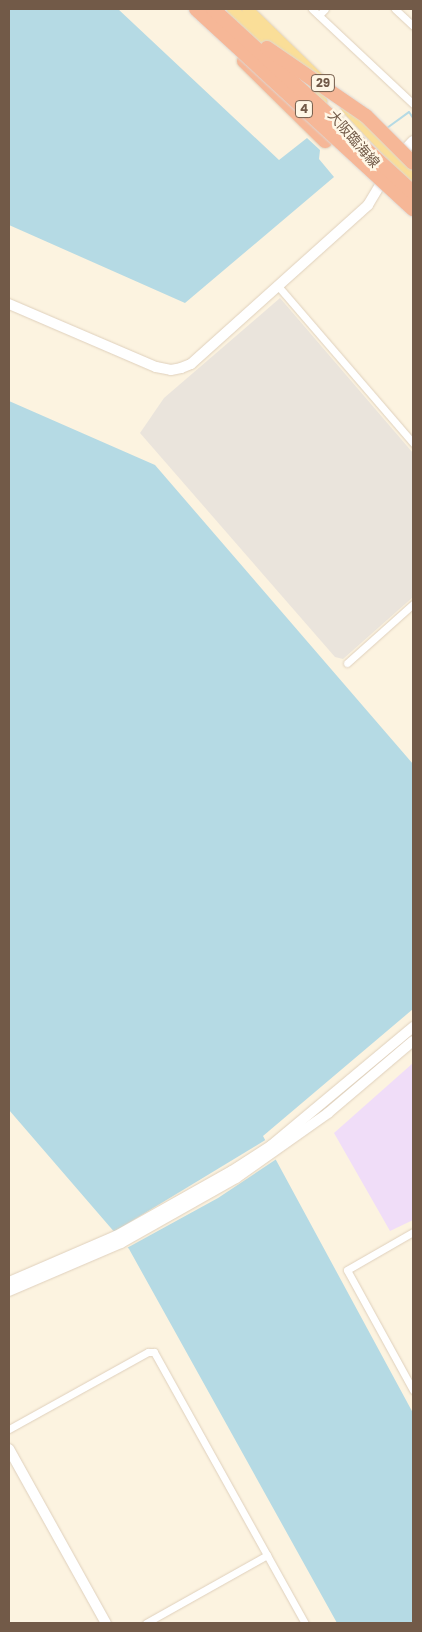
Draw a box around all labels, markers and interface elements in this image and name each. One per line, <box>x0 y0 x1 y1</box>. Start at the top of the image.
road number: 29 <box>310 74 336 92</box>
road number: 4 <box>294 100 314 118</box>
street label: 大阪臨海線 <box>325 107 383 171</box>

